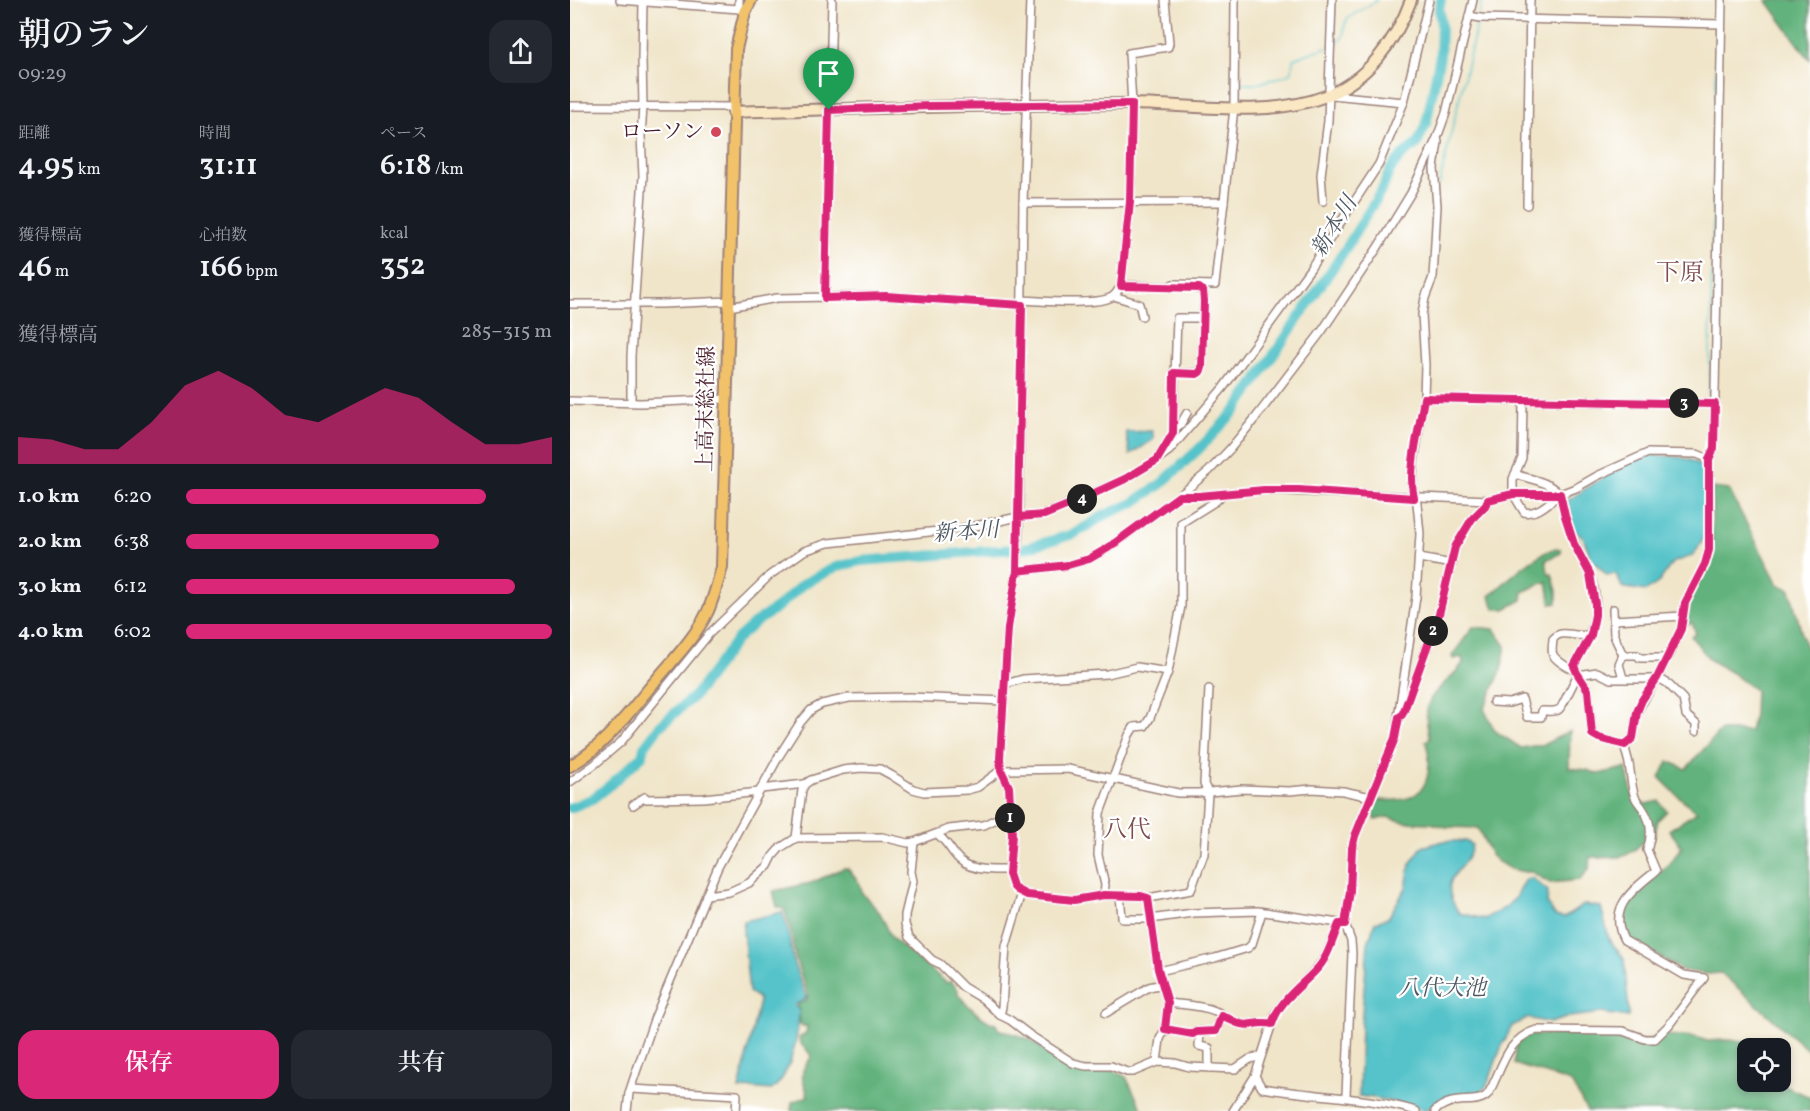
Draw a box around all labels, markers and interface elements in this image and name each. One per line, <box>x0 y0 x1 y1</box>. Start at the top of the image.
text: 朝のラン <box>18 14 150 60</box>
button: share <box>489 20 552 83</box>
pin <box>803 48 854 110</box>
icon: arrive <box>812 57 845 90</box>
text: 09:29 <box>18 60 66 88</box>
place label: ローソン <box>621 118 704 147</box>
text: 距離 <box>18 123 50 145</box>
text: 時間 <box>199 123 231 145</box>
text: ペース <box>380 123 427 145</box>
marker: ローソン <box>709 125 723 139</box>
text: 4.95 <box>18 145 74 187</box>
text: 31:11 <box>199 145 258 187</box>
text: 6:18 <box>380 145 432 187</box>
text: km <box>74 159 101 181</box>
text: /km <box>432 159 464 181</box>
water label: 新本川 <box>1304 189 1367 263</box>
text: kcal <box>380 223 408 245</box>
text: 獲得標高 <box>18 225 82 247</box>
text: 心拍数 <box>199 225 247 247</box>
text: 352 <box>380 245 426 287</box>
text: 46 <box>18 247 52 289</box>
text: 166 <box>199 247 243 289</box>
district label: 下原 <box>1656 257 1704 291</box>
text: m <box>52 261 69 283</box>
text: bpm <box>243 261 278 283</box>
text: 285–315 m <box>461 318 552 346</box>
text: 獲得標高 <box>18 322 98 350</box>
street label: 上高末総社線 <box>691 346 723 472</box>
pin: 3 <box>1669 388 1699 418</box>
text: 3 <box>1680 392 1688 414</box>
text: 1.0 km <box>18 483 80 511</box>
text: 6:20 <box>114 483 151 511</box>
pin: 4 <box>1067 484 1097 514</box>
text: 4 <box>1077 488 1087 510</box>
water label: 新本川 <box>932 515 1002 551</box>
text: 2.0 km <box>18 528 82 556</box>
text: 6:38 <box>114 528 149 556</box>
text: 3.0 km <box>18 573 82 601</box>
text: 6:12 <box>114 573 147 601</box>
pin: 2 <box>1418 616 1448 646</box>
text: 4.0 km <box>18 618 84 646</box>
text: 6:02 <box>114 618 152 646</box>
text: 2 <box>1429 620 1437 642</box>
pin: 1 <box>995 803 1025 833</box>
text: 1 <box>1007 807 1013 829</box>
district label: 八代 <box>1103 814 1151 848</box>
water label: 八代大池 <box>1398 974 1489 1005</box>
button: 保存 <box>18 1030 279 1099</box>
button: 共有 <box>291 1030 552 1099</box>
map controls <box>1737 1038 1791 1092</box>
button: locate <box>1737 1038 1791 1092</box>

